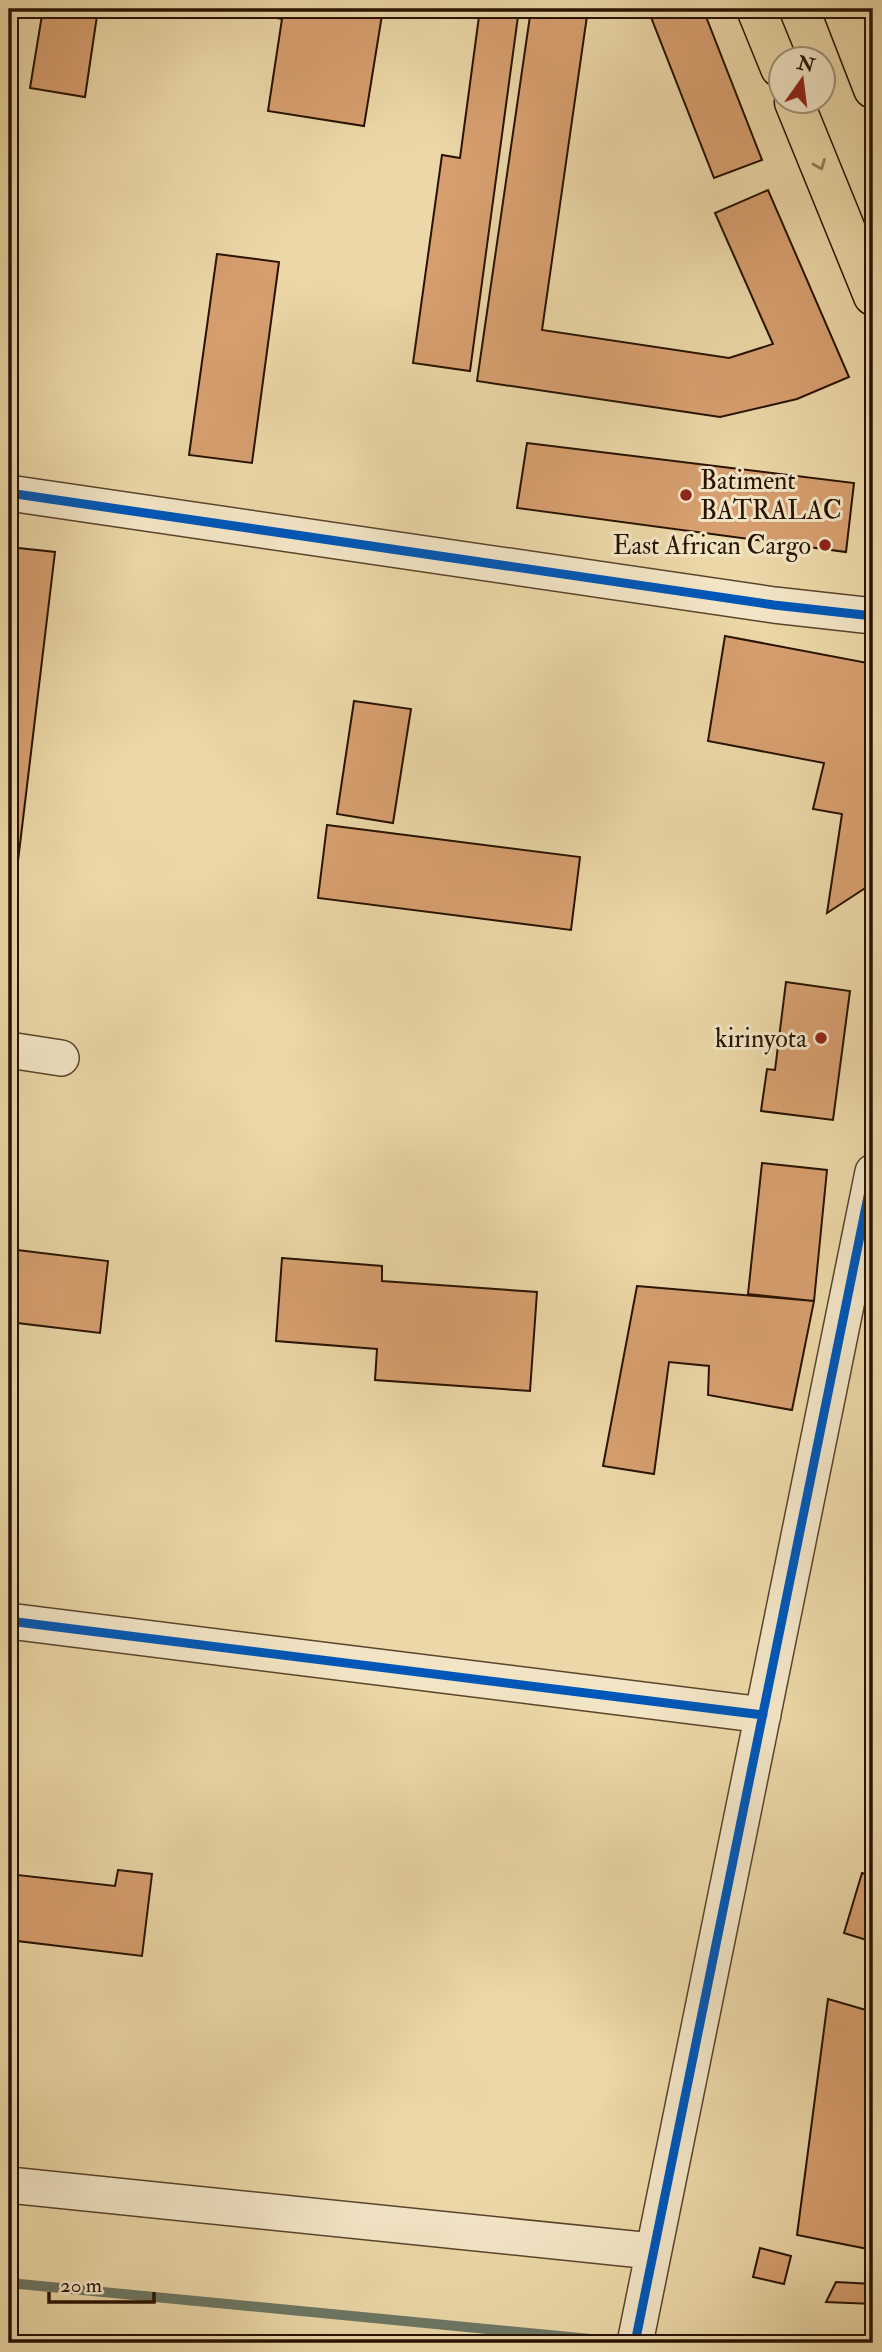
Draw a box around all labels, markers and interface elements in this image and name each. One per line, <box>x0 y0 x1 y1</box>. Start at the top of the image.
north arrow <box>766 46 836 116</box>
text: N <box>794 51 818 78</box>
one-way arrow <box>811 158 825 170</box>
place label: Batiment BATRALAC <box>700 465 842 527</box>
marker: Batiment BATRALAC <box>678 487 694 503</box>
place label: East African Cargo <box>613 530 811 562</box>
marker: East African Cargo <box>817 537 833 553</box>
place label: kirinyota <box>715 1023 807 1055</box>
marker: kirinyota <box>813 1030 829 1046</box>
scale bar <box>49 2261 154 2305</box>
text: 20 m <box>60 2272 102 2299</box>

